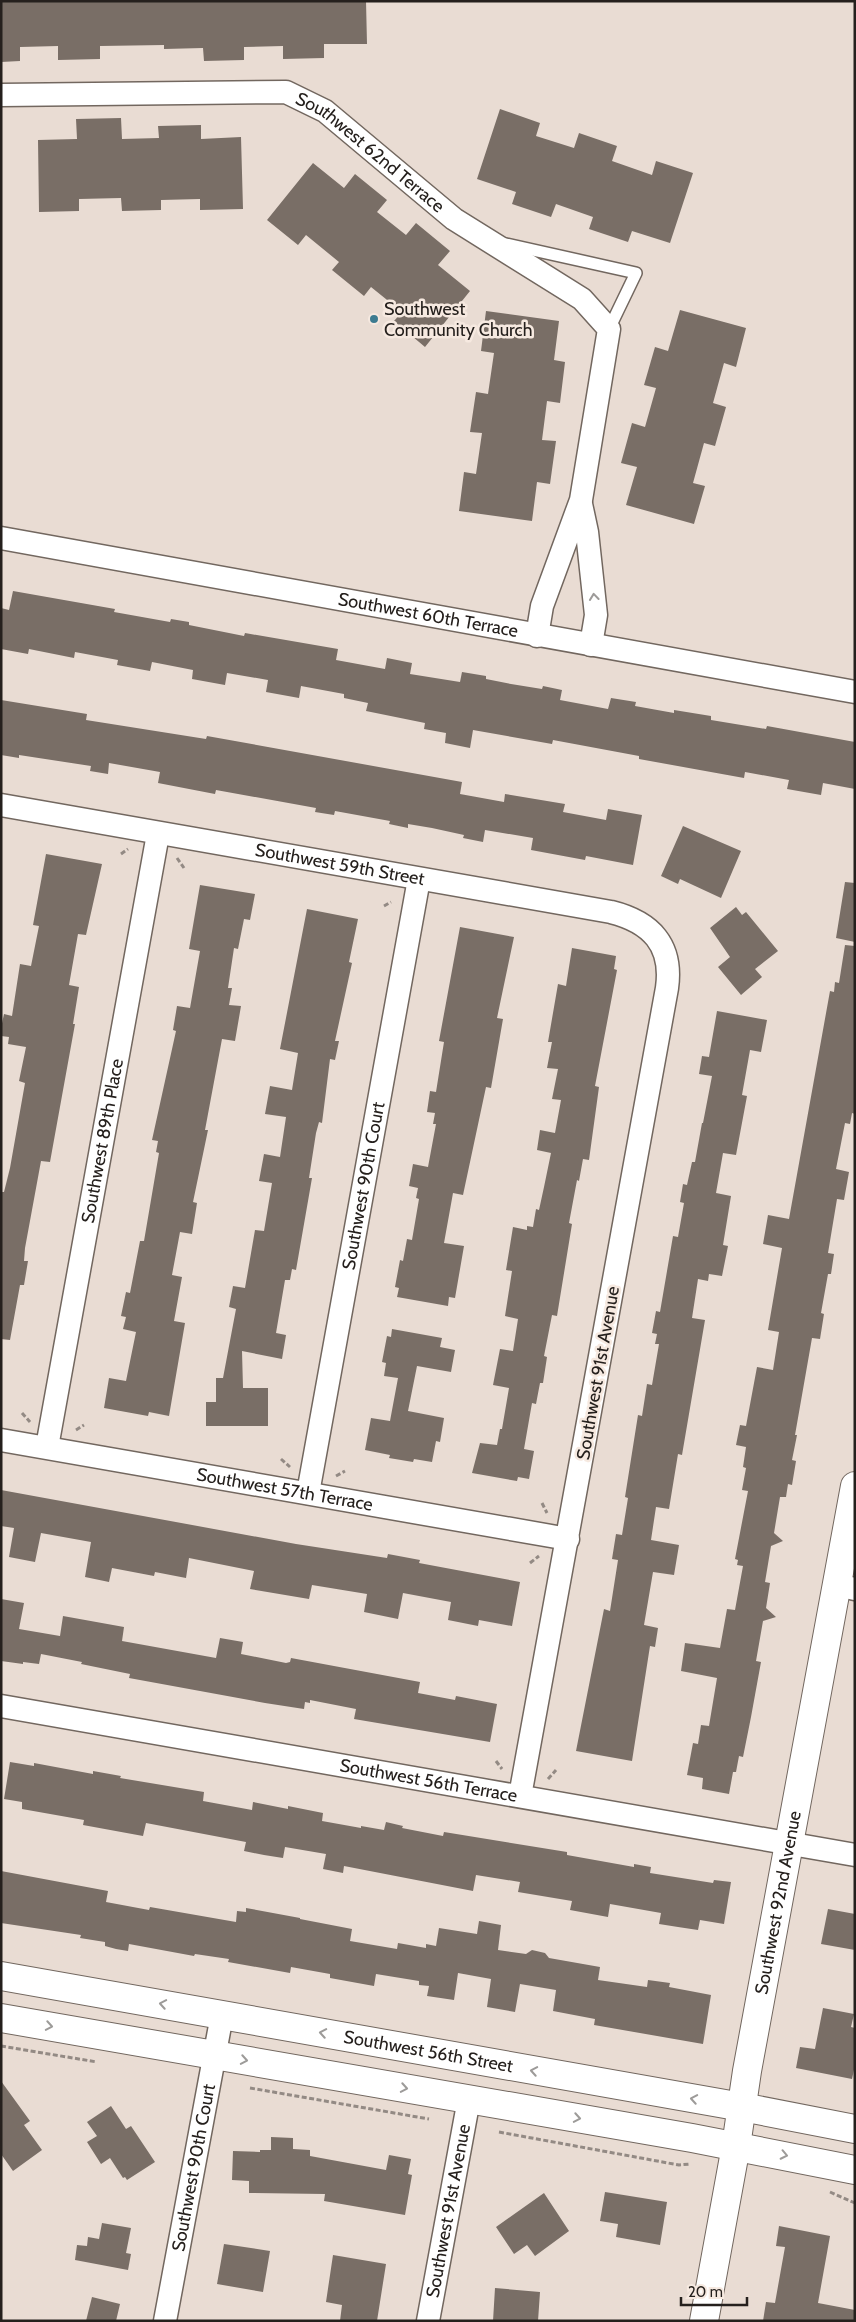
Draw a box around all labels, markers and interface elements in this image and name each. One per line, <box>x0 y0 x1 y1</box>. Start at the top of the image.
street label: Southwest 62nd Terrace <box>292 87 449 217</box>
place label: Southwest Community Church <box>384 298 532 341</box>
marker: Southwest Community Church <box>368 313 380 325</box>
street label: Southwest 60th Terrace <box>336 588 520 642</box>
one-way arrow <box>589 593 600 601</box>
street label: Southwest 59th Street <box>253 839 426 890</box>
street label: Southwest 89th Place <box>77 1057 128 1225</box>
street label: Southwest 90th Court <box>338 1100 389 1272</box>
street label: Southwest 91st Avenue <box>572 1284 624 1462</box>
street label: Southwest 57th Terrace <box>195 1463 375 1516</box>
street label: Southwest 56th Terrace <box>338 1754 519 1807</box>
street label: Southwest 92nd Avenue <box>750 1809 806 1996</box>
one-way arrow <box>158 2000 167 2010</box>
one-way arrow <box>45 2021 54 2031</box>
street label: Southwest 56th Street <box>342 2026 515 2077</box>
one-way arrow <box>318 2028 327 2038</box>
one-way arrow <box>240 2054 248 2064</box>
one-way arrow <box>530 2066 539 2076</box>
street label: Southwest 90th Court <box>167 2082 220 2253</box>
one-way arrow <box>400 2082 408 2092</box>
one-way arrow <box>690 2094 699 2104</box>
one-way arrow <box>573 2113 582 2123</box>
street label: Southwest 91st Avenue <box>422 2122 475 2299</box>
one-way arrow <box>779 2150 788 2160</box>
scale bar <box>681 2274 747 2306</box>
text: 20 m <box>688 2283 723 2301</box>

